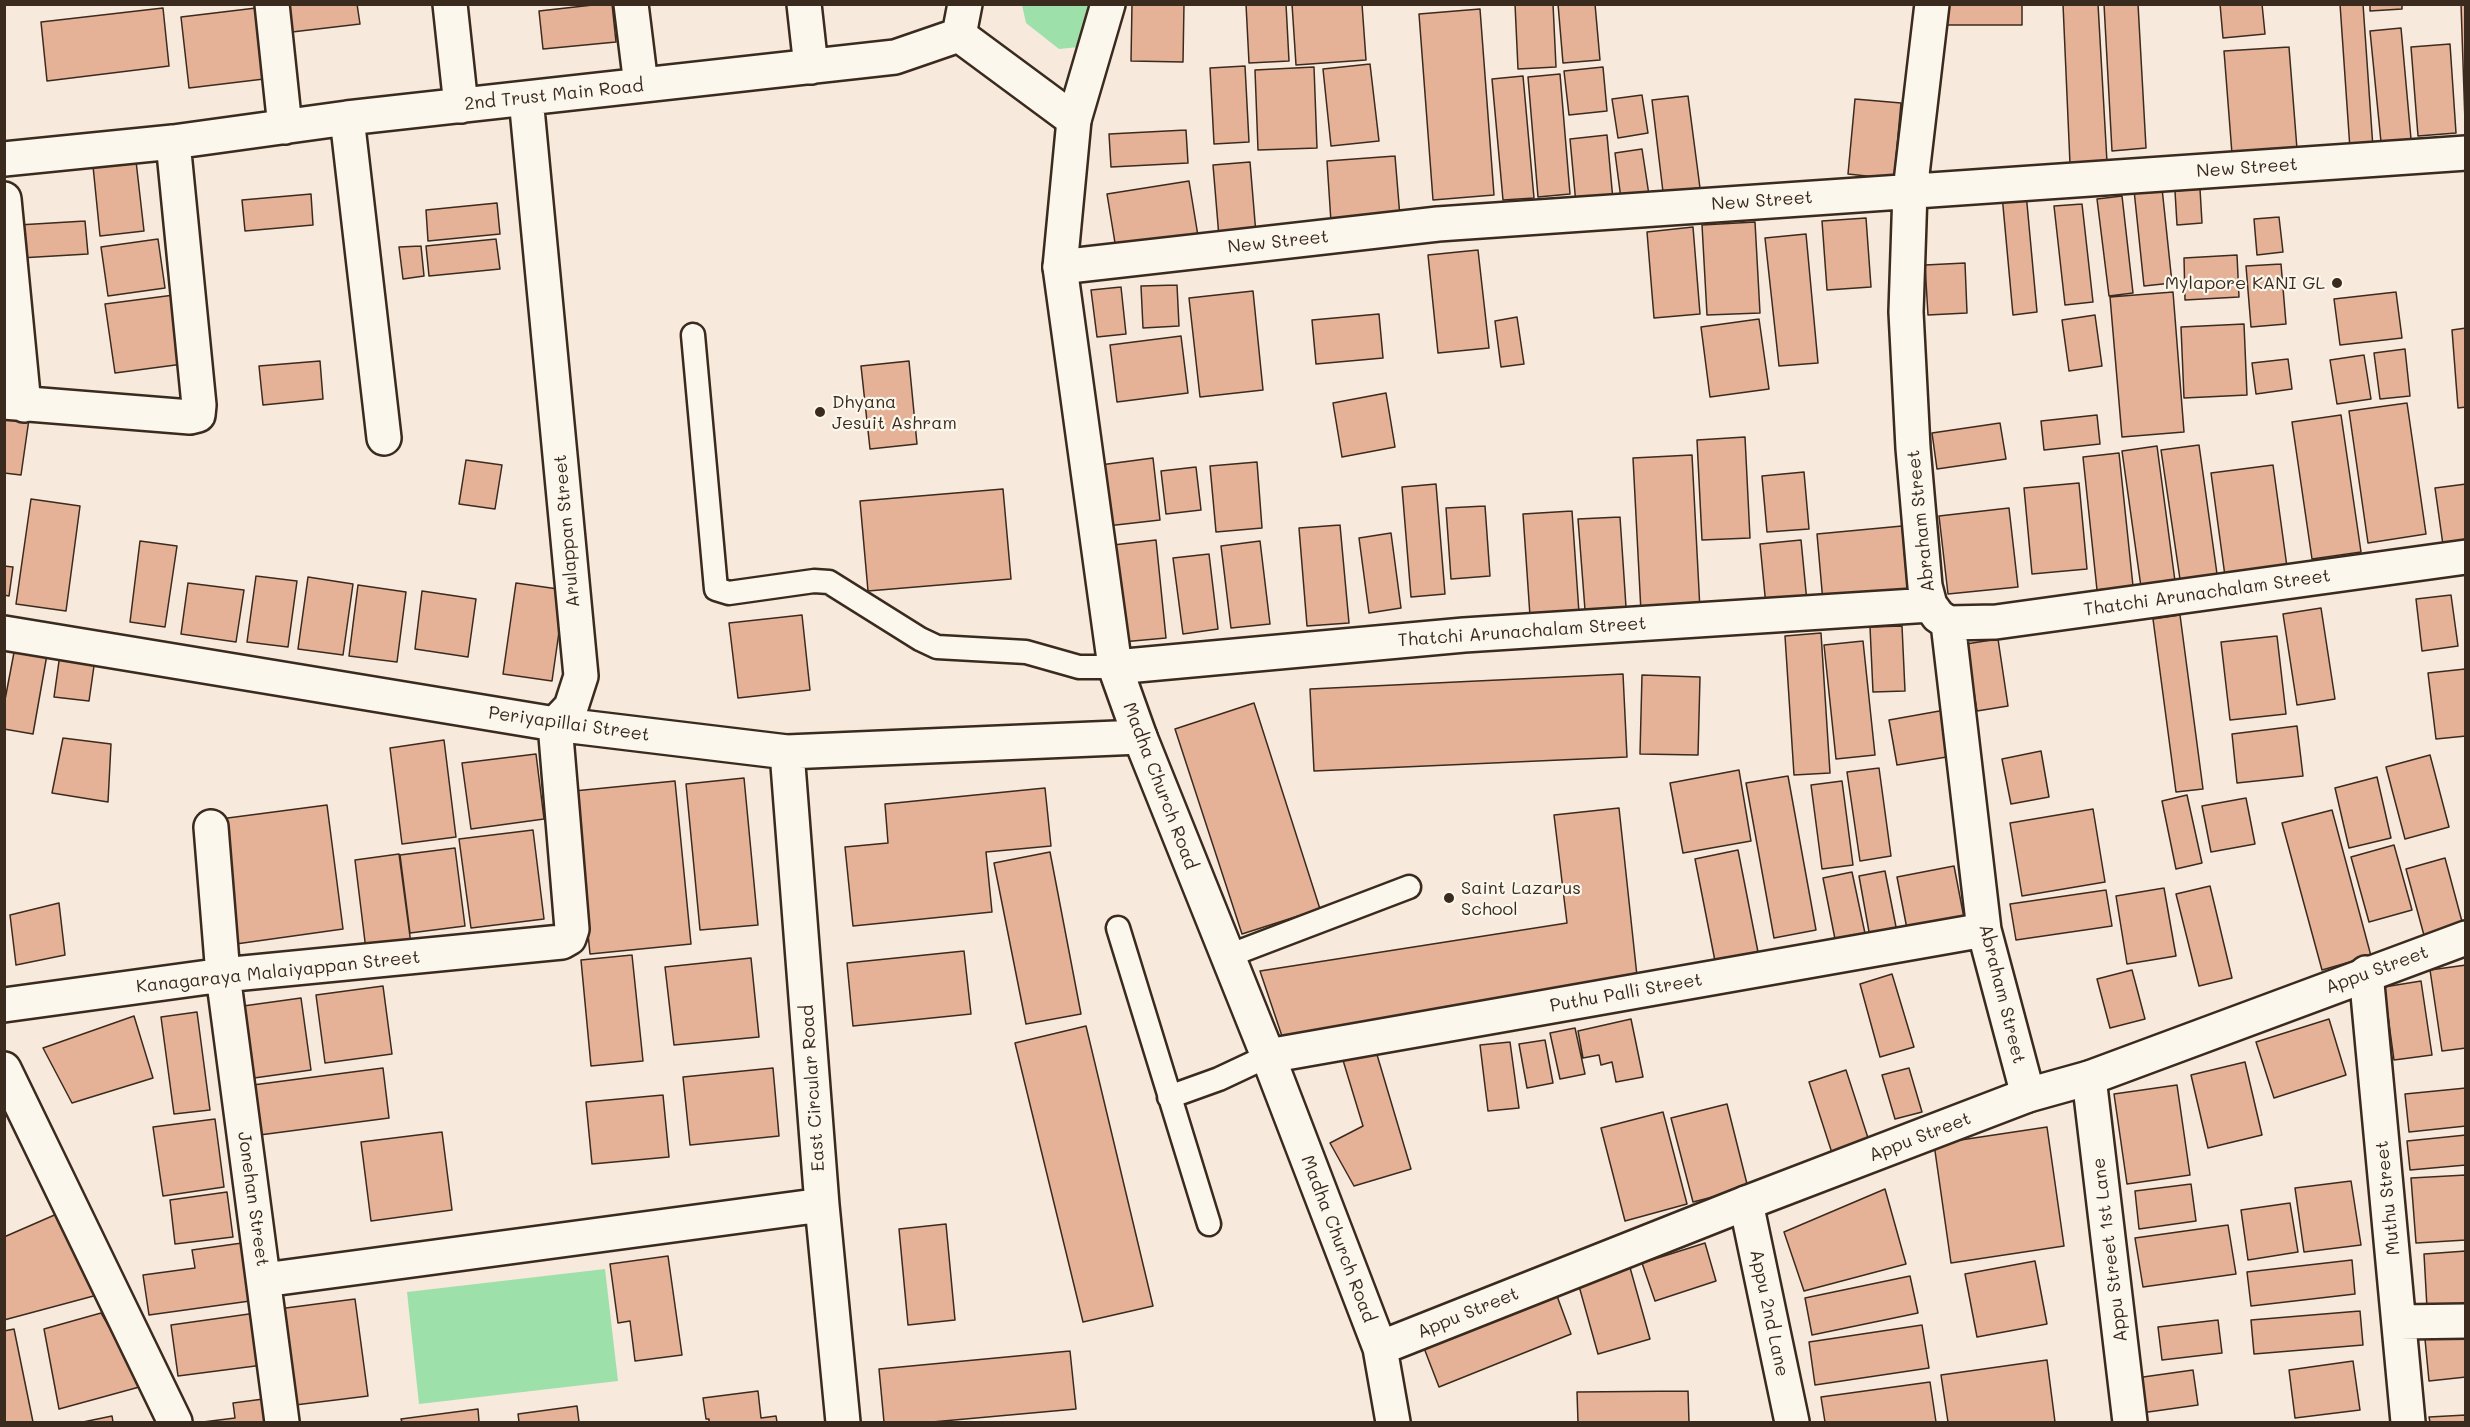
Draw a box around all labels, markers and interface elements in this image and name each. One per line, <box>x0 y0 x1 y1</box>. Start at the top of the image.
street label: 2nd Trust Main Road <box>463 75 645 115</box>
street label: New Street <box>2196 154 2298 182</box>
street label: New Street <box>1711 187 1813 215</box>
street label: New Street <box>1226 226 1330 258</box>
place label: Mylapore KANI GL <box>2165 272 2325 294</box>
marker: Mylapore KANI GL <box>2330 276 2344 290</box>
place label: Dhyana Jesuit Ashram <box>832 391 957 434</box>
marker: Dhyana Jesuit Ashram <box>813 405 827 419</box>
street label: Abraham Street <box>1903 449 1939 593</box>
street label: Arulappan Street <box>550 454 584 608</box>
street label: Thatchi Arunachalam Street <box>2082 565 2332 621</box>
street label: Thatchi Arunachalam Street <box>1397 613 1647 651</box>
street label: Madha Church Road <box>1118 699 1202 873</box>
street label: Periyapillai Street <box>487 702 651 746</box>
place label: Saint Lazarus School <box>1461 877 1581 920</box>
marker: Saint Lazarus School <box>1442 891 1456 905</box>
street label: Abraham Street <box>1974 922 2030 1066</box>
street label: Appu Street <box>2323 941 2431 999</box>
street label: Kanagaraya Malaiyappan Street <box>135 946 421 998</box>
street label: Puthu Palli Street <box>1548 969 1704 1017</box>
street label: East Circular Road <box>796 1004 830 1172</box>
street label: Appu Street <box>1866 1108 1974 1166</box>
street label: Jonehan Street <box>233 1130 273 1268</box>
street label: Muthu Street <box>2371 1140 2405 1256</box>
street label: Madha Church Road <box>1296 1152 1380 1326</box>
street label: Appu Street 1st Lane <box>2088 1157 2132 1343</box>
street label: Appu 2nd Lane <box>1745 1248 1793 1378</box>
street label: Appu Street <box>1414 1283 1522 1343</box>

